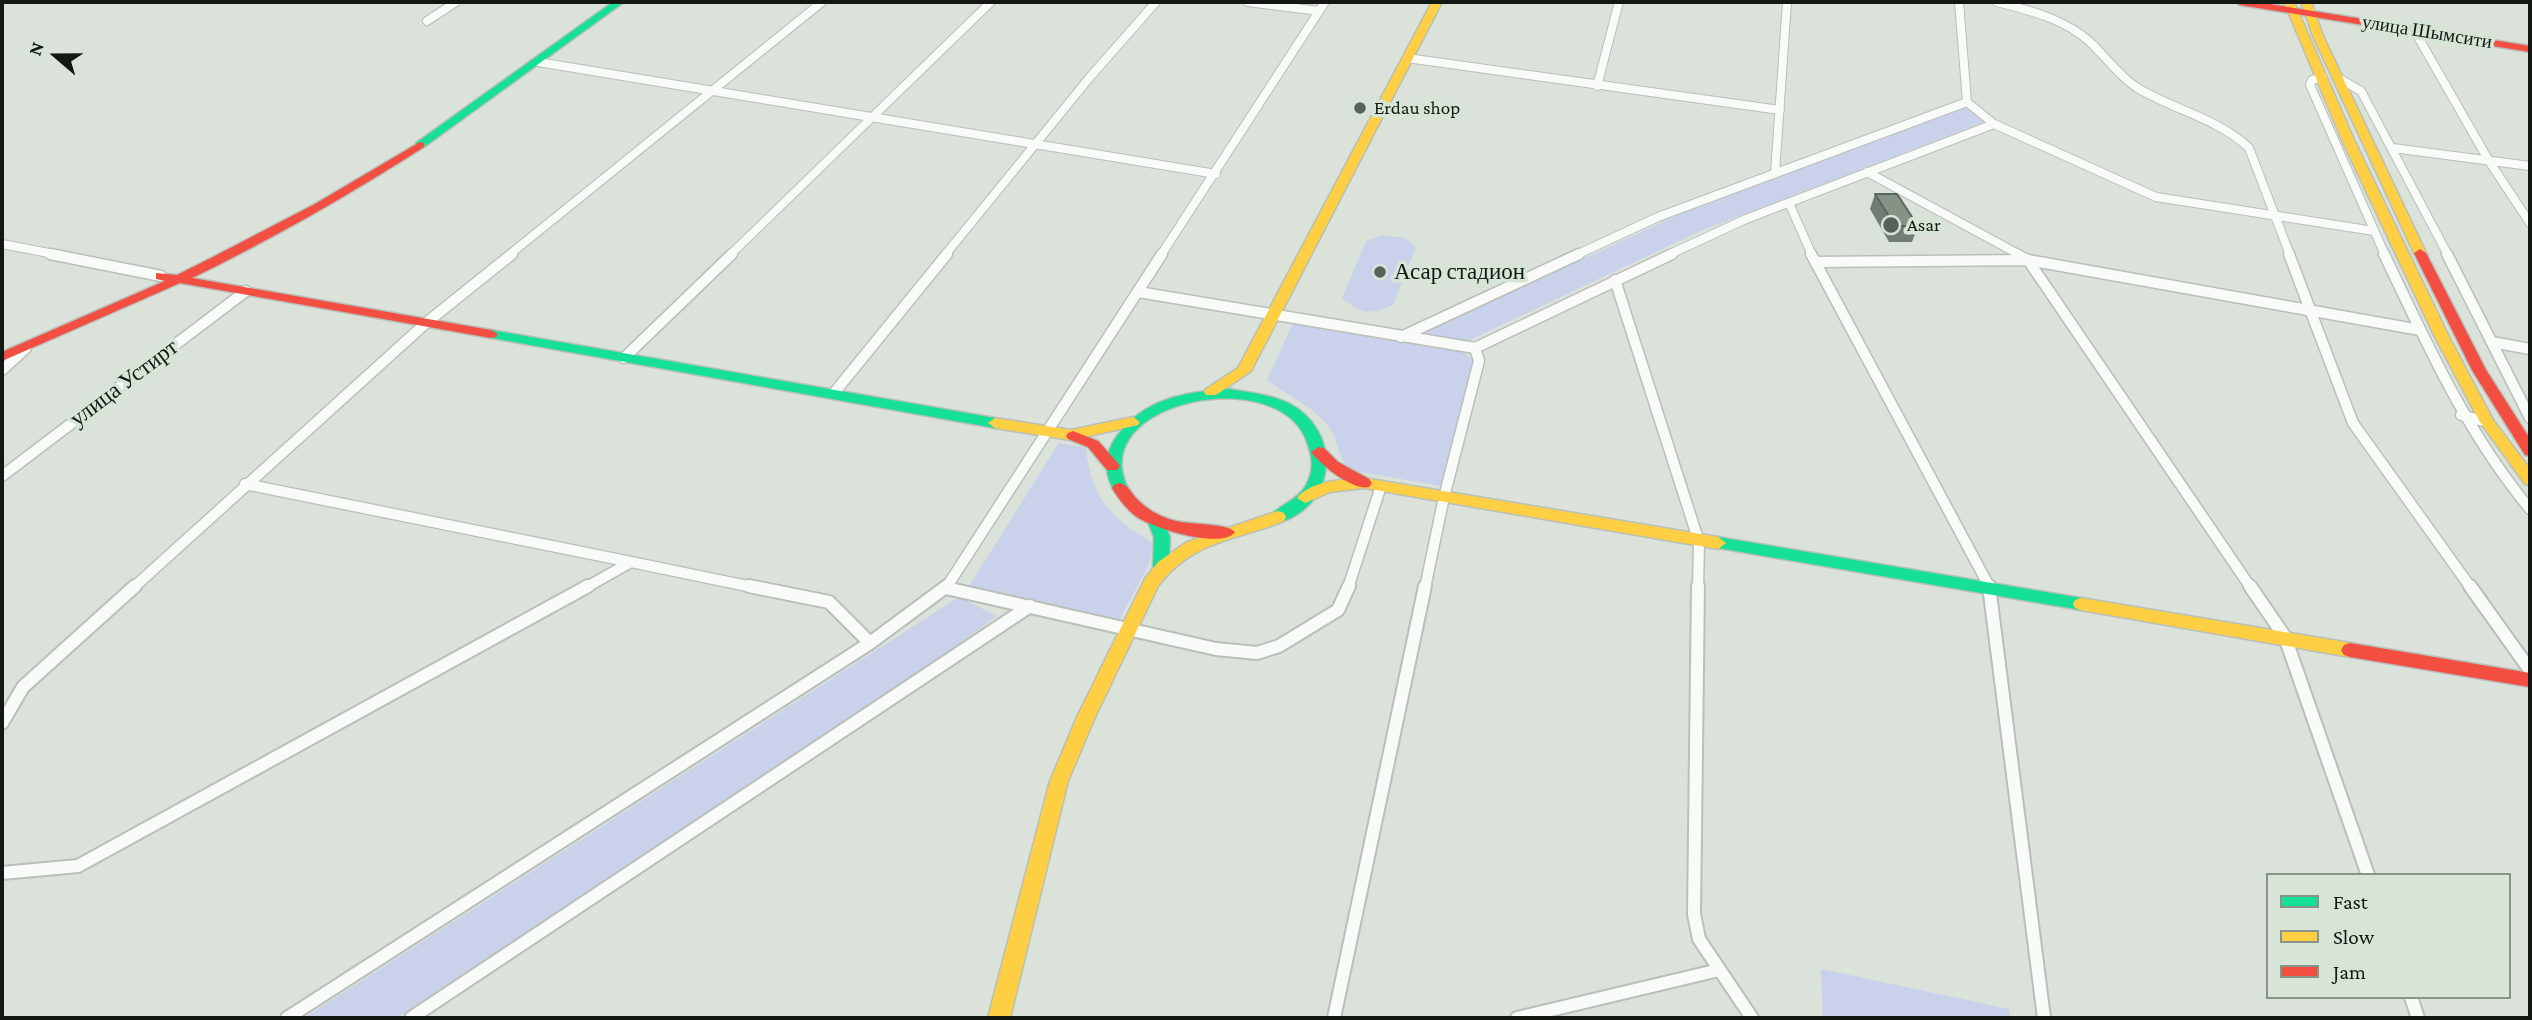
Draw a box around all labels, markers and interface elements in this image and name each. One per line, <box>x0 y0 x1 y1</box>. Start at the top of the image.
street label: улица Шымсити <box>2360 10 2494 54</box>
north arrow <box>21 21 91 91</box>
text: N <box>24 39 48 58</box>
place label: Erdau shop <box>1374 97 1460 119</box>
marker: Erdau shop <box>1352 100 1368 116</box>
place label: Asar <box>1907 214 1941 236</box>
marker: Asar <box>1881 215 1901 235</box>
place label: Асар стадион <box>1394 258 1525 286</box>
marker: Асар стадион <box>1372 264 1388 280</box>
street label: улица Устирт <box>64 333 184 433</box>
legend <box>2266 873 2511 999</box>
text: Fast <box>2333 890 2368 914</box>
text: Slow <box>2333 925 2374 949</box>
text: Jam <box>2333 960 2366 984</box>

